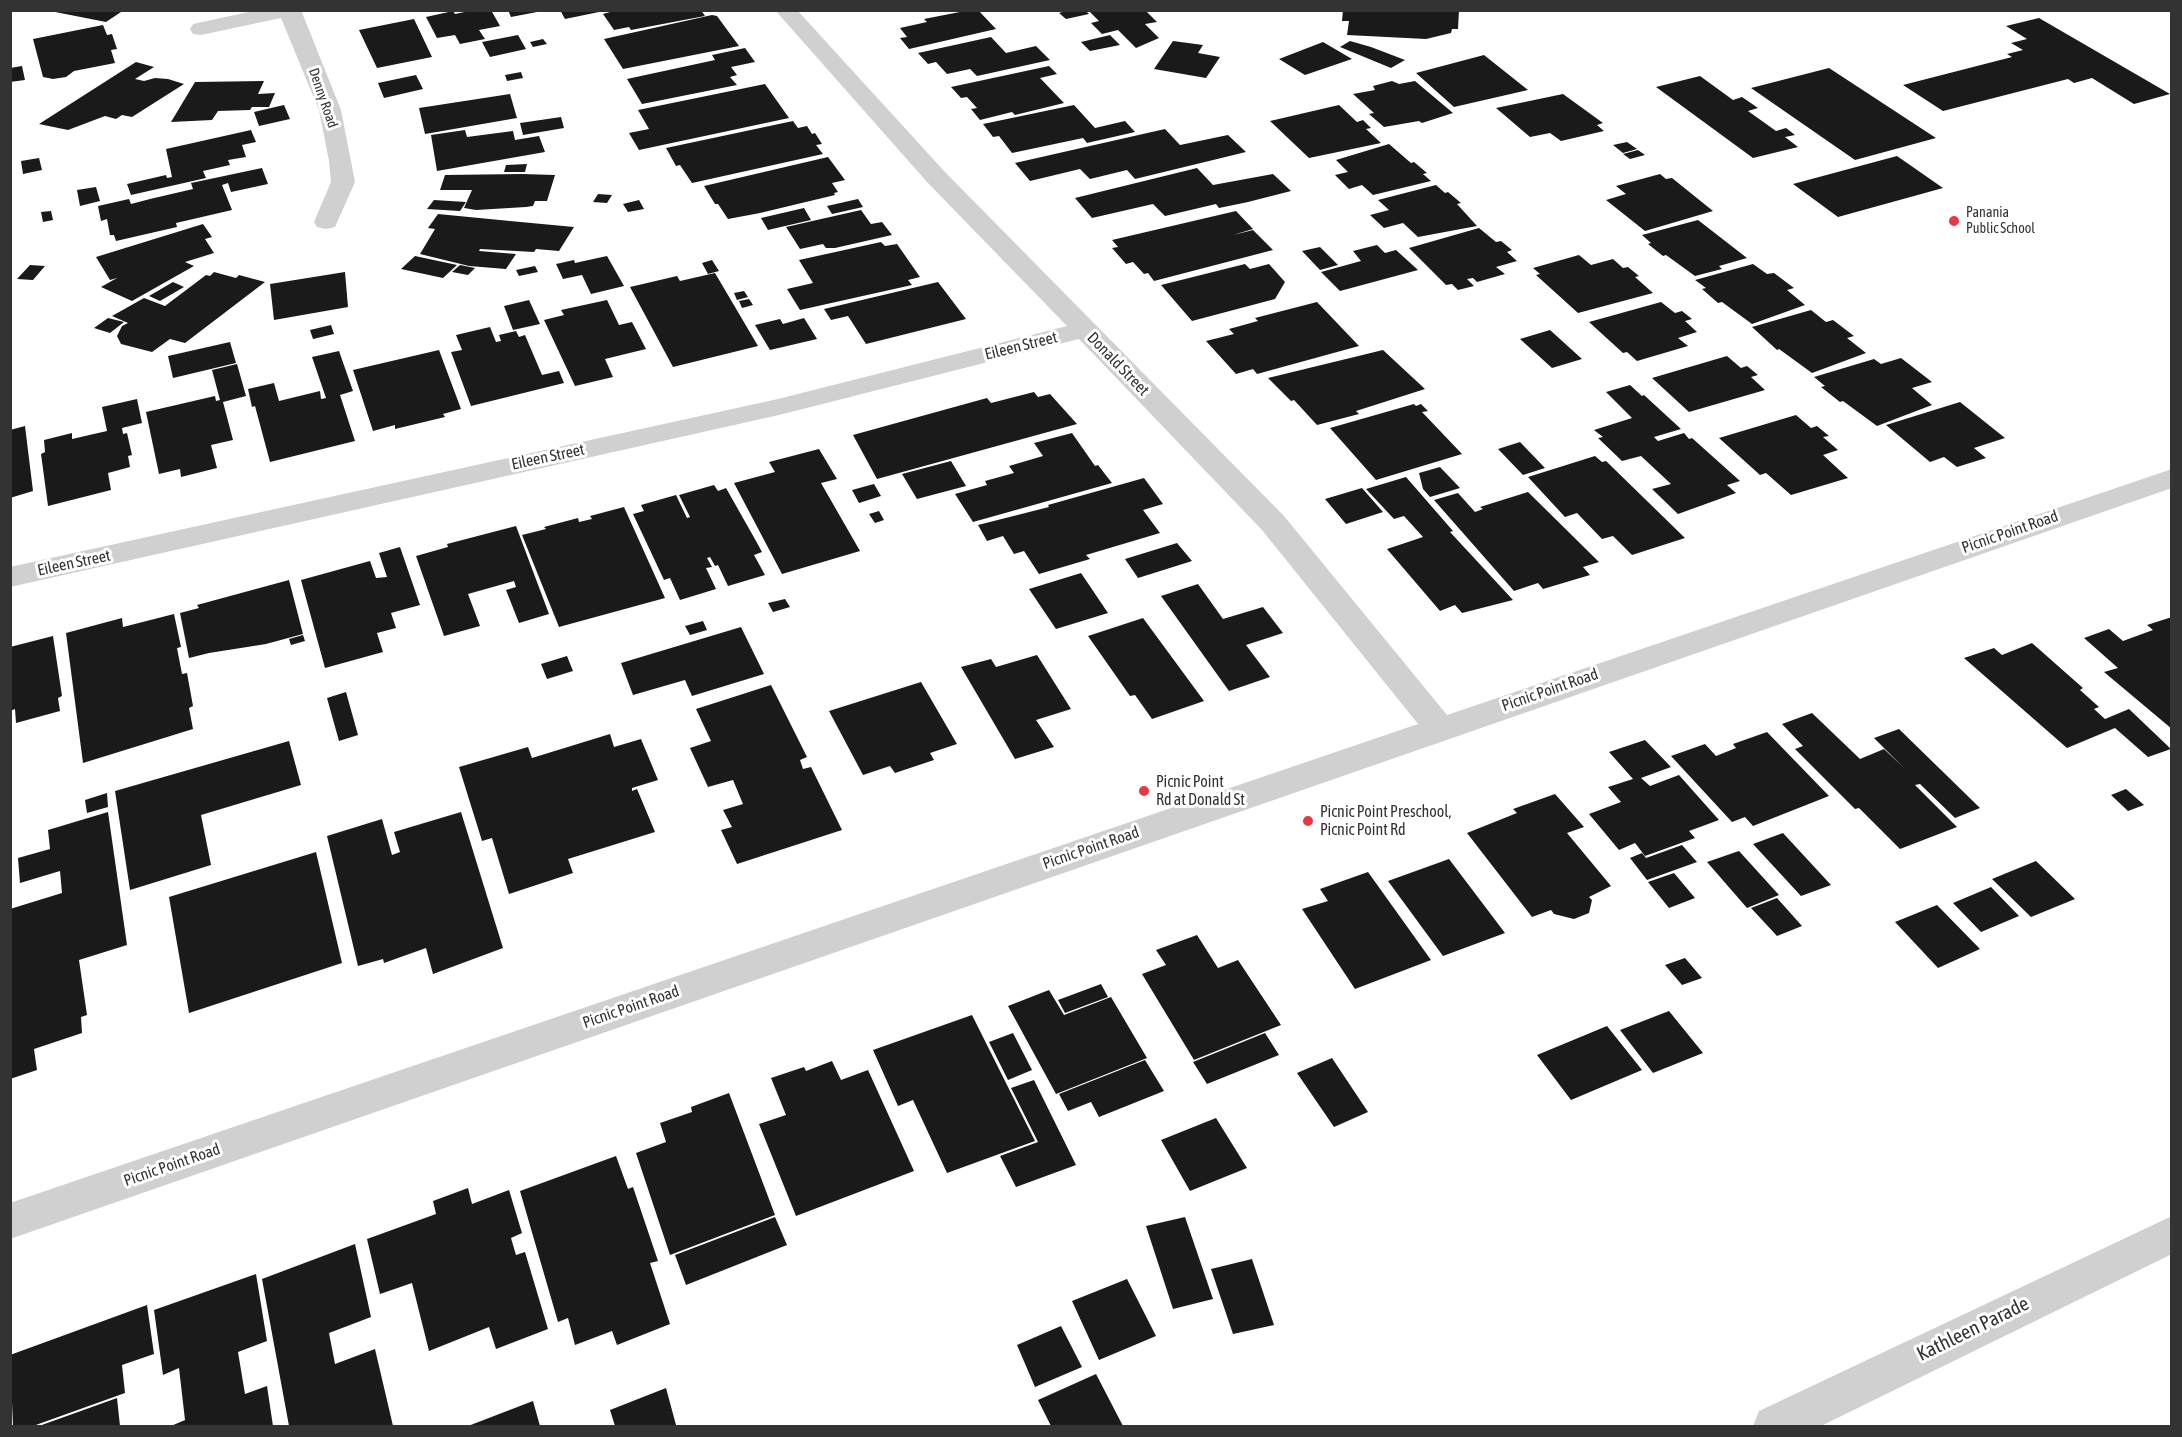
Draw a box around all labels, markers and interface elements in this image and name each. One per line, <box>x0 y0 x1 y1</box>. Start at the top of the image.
street label: Denny Road <box>305 66 341 130</box>
place label: Panania Public School <box>1966 205 2035 238</box>
marker: Panania Public School <box>1947 214 1961 228</box>
street label: Eileen Street <box>983 328 1059 364</box>
street label: Donald Street <box>1083 328 1153 400</box>
street label: Eileen Street <box>510 440 586 474</box>
street label: Picnic Point Road <box>1959 507 2061 557</box>
street label: Eileen Street <box>36 546 112 580</box>
street label: Picnic Point Road <box>1499 665 1601 715</box>
place label: Picnic Point Rd at Donald St <box>1156 772 1245 810</box>
marker: Picnic Point Rd at Donald St <box>1137 784 1151 798</box>
place label: Picnic Point Preschool, Picnic Point Rd <box>1320 802 1451 840</box>
marker: Picnic Point Preschool, Picnic Point Rd <box>1301 814 1315 828</box>
street label: Picnic Point Road <box>1040 823 1142 873</box>
street label: Picnic Point Road <box>580 982 682 1032</box>
street label: Picnic Point Road <box>121 1140 223 1190</box>
street label: Kathleen Parade <box>1913 1292 2033 1366</box>

